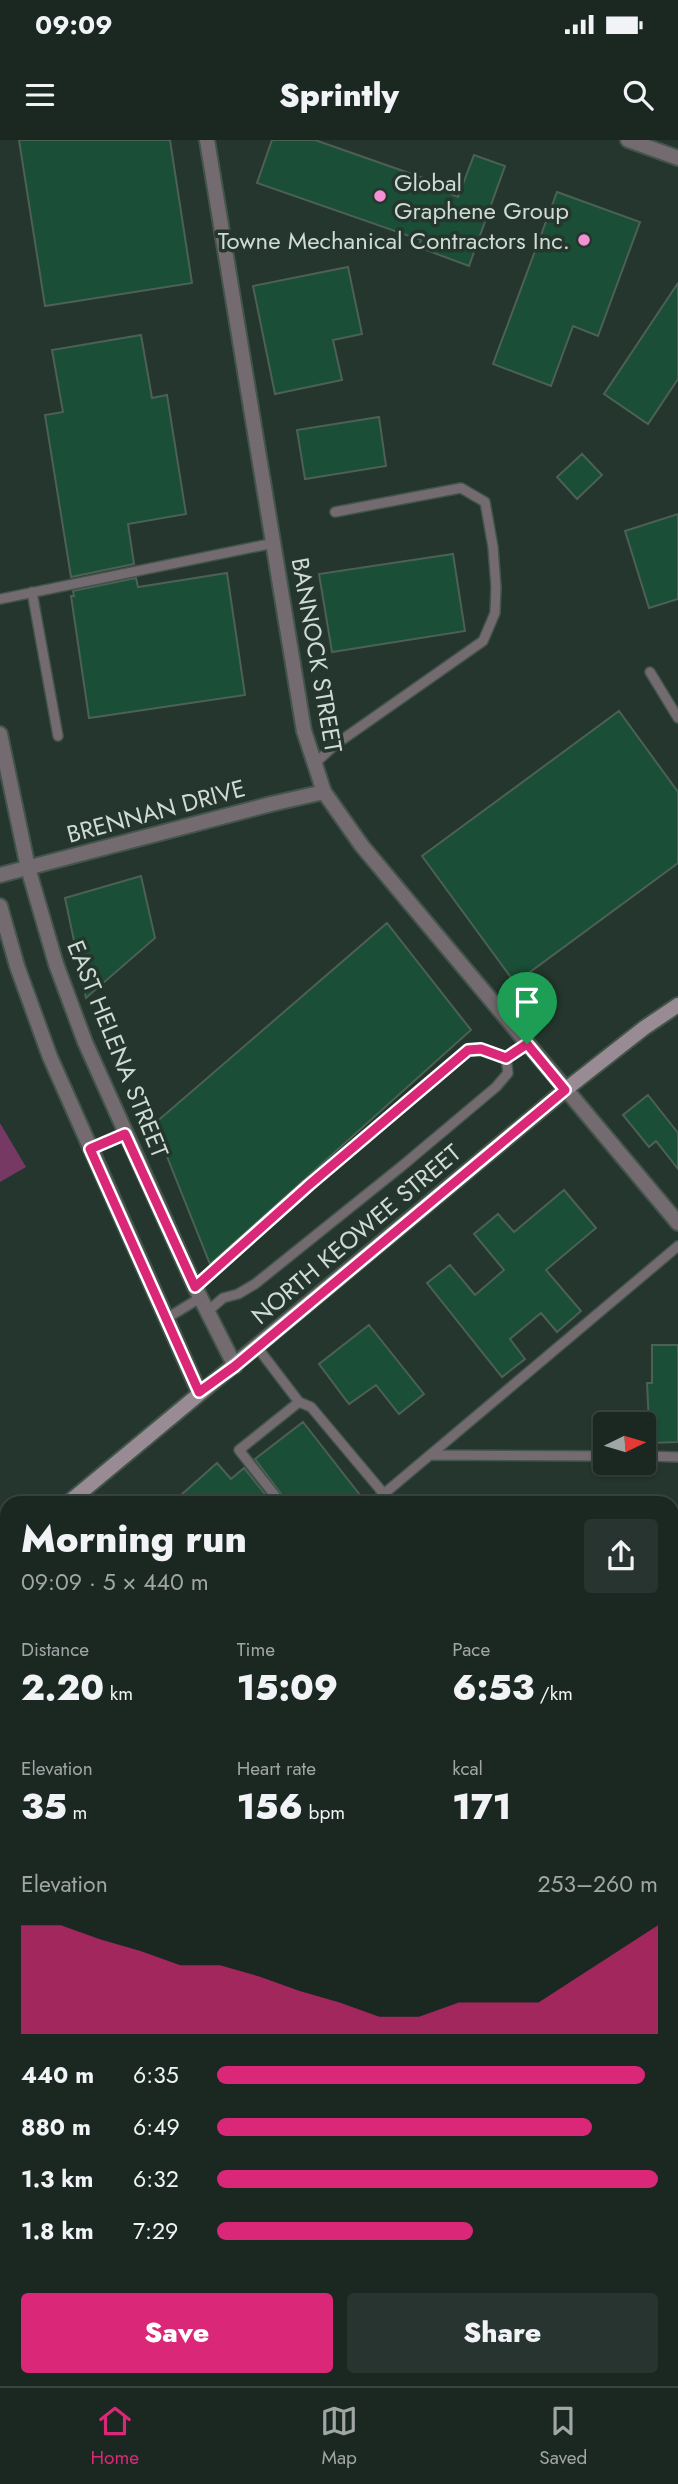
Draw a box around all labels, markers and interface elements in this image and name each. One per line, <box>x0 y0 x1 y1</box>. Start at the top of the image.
text: 09:09 <box>35 6 113 44</box>
text: Sprintly <box>279 72 399 118</box>
icon: menu <box>21 76 59 114</box>
icon: search <box>619 76 657 114</box>
place label: Global Graphene Group <box>394 165 569 228</box>
marker: Global Graphene Group <box>372 188 388 204</box>
place label: Towne Mechanical Contractors Inc. <box>218 223 570 258</box>
marker: Towne Mechanical Contractors Inc. <box>576 232 592 248</box>
street label: BANNOCK STREET <box>283 555 351 755</box>
street label: BRENNAN DRIVE <box>63 770 249 852</box>
street label: EAST HELENA STREET <box>58 935 178 1163</box>
pin <box>497 972 557 1044</box>
icon: arrive <box>508 983 546 1021</box>
street label: NORTH KEOWEE STREET <box>244 1136 468 1332</box>
north arrow <box>593 1412 656 1475</box>
map controls <box>593 1412 656 1475</box>
text: Morning run <box>21 1511 247 1566</box>
button: share <box>584 1519 658 1593</box>
text: 09:09 · 5 × 440 m <box>21 1565 209 1599</box>
text: Distance <box>21 1636 89 1663</box>
text: Time <box>237 1636 275 1663</box>
text: Pace <box>452 1636 490 1663</box>
text: 2.20 <box>21 1663 104 1713</box>
text: 15:09 <box>237 1663 338 1713</box>
text: 6:53 <box>452 1663 534 1713</box>
text: km <box>104 1680 133 1707</box>
text: /km <box>534 1680 573 1707</box>
text: Elevation <box>21 1755 93 1782</box>
text: Heart rate <box>237 1755 316 1782</box>
text: kcal <box>452 1755 483 1782</box>
text: 35 <box>21 1782 67 1832</box>
text: 156 <box>237 1782 303 1832</box>
text: 171 <box>452 1782 511 1832</box>
text: m <box>67 1799 87 1826</box>
text: bpm <box>303 1799 345 1826</box>
text: Elevation <box>21 1867 108 1901</box>
text: 253–260 m <box>537 1867 658 1901</box>
text: 440 m <box>21 2058 94 2092</box>
text: 6:35 <box>133 2058 179 2092</box>
text: 880 m <box>21 2110 91 2144</box>
text: 6:49 <box>133 2110 180 2144</box>
text: 1.3 km <box>21 2162 93 2196</box>
text: 6:32 <box>133 2162 179 2196</box>
text: 1.8 km <box>21 2214 94 2248</box>
text: 7:29 <box>133 2214 178 2248</box>
button: Save <box>21 2293 333 2373</box>
button: Share <box>347 2293 658 2373</box>
tab: Home <box>91 2402 139 2471</box>
tab: Map <box>320 2402 358 2471</box>
tab: Saved <box>539 2402 587 2471</box>

